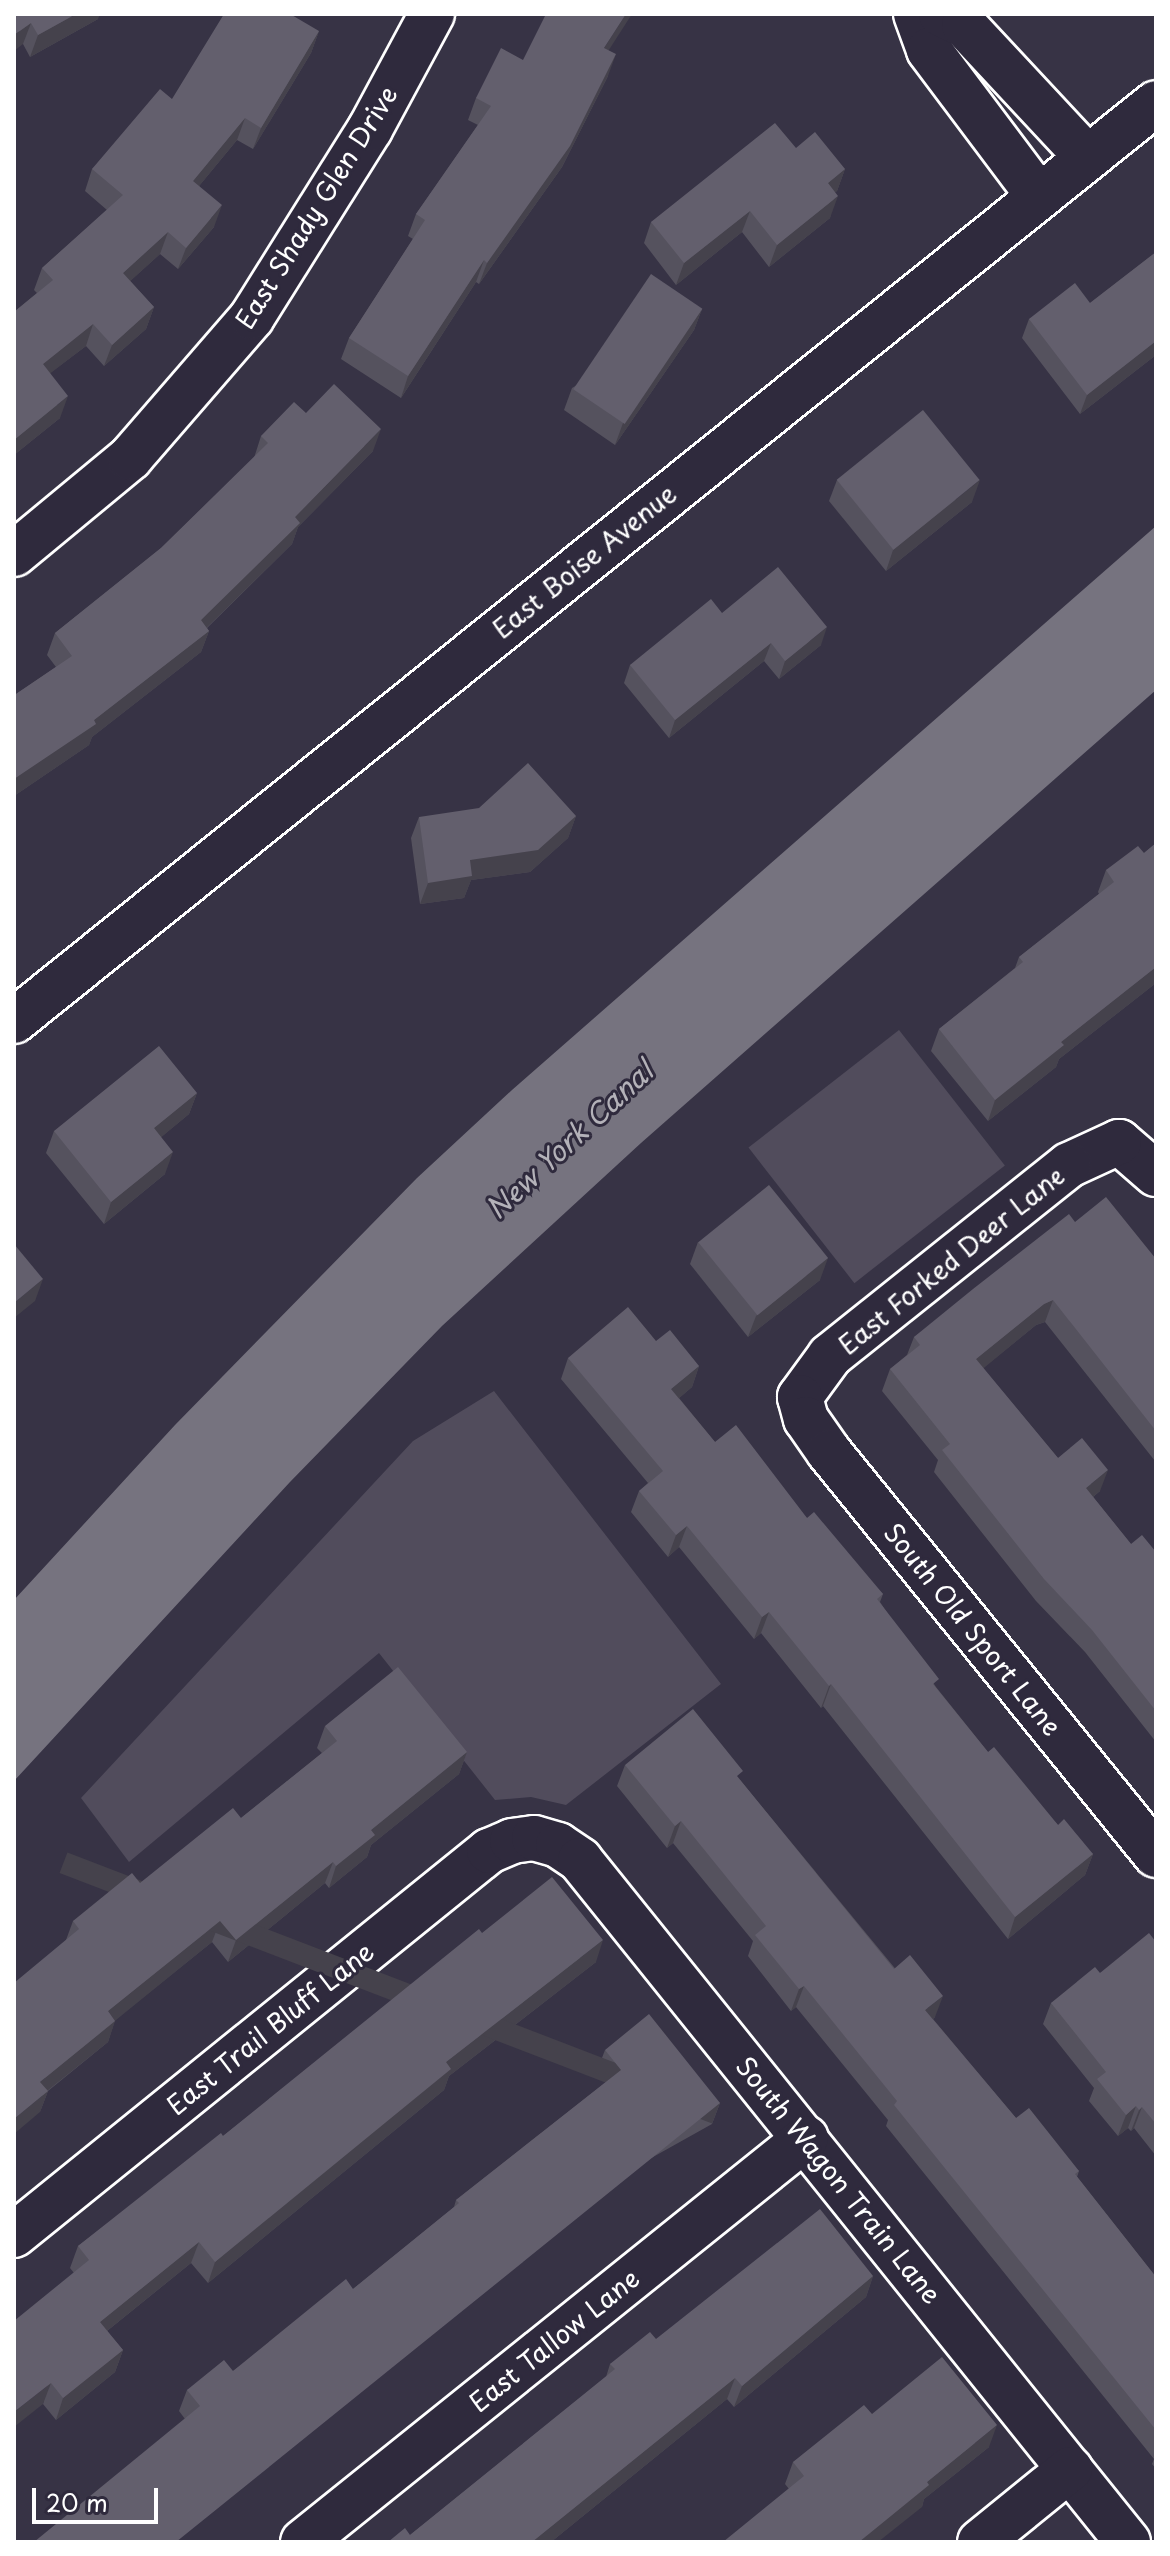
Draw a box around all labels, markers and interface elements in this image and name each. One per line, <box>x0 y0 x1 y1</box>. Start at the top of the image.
street label: East Shady Glen Drive <box>228 79 404 335</box>
street label: East Boise Avenue <box>486 478 682 644</box>
water label: New York Canal <box>479 1054 659 1226</box>
street label: East Forked Deer Lane <box>831 1158 1071 1362</box>
street label: South Old Sport Lane <box>876 1515 1070 1743</box>
street label: East Trail Bluff Lane <box>160 1935 380 2121</box>
street label: South Wagon Train Lane <box>729 2050 949 2310</box>
street label: East Tallow Lane <box>463 2262 645 2418</box>
scale bar <box>36 2472 162 2522</box>
text: 20 m <box>46 2484 108 2520</box>

